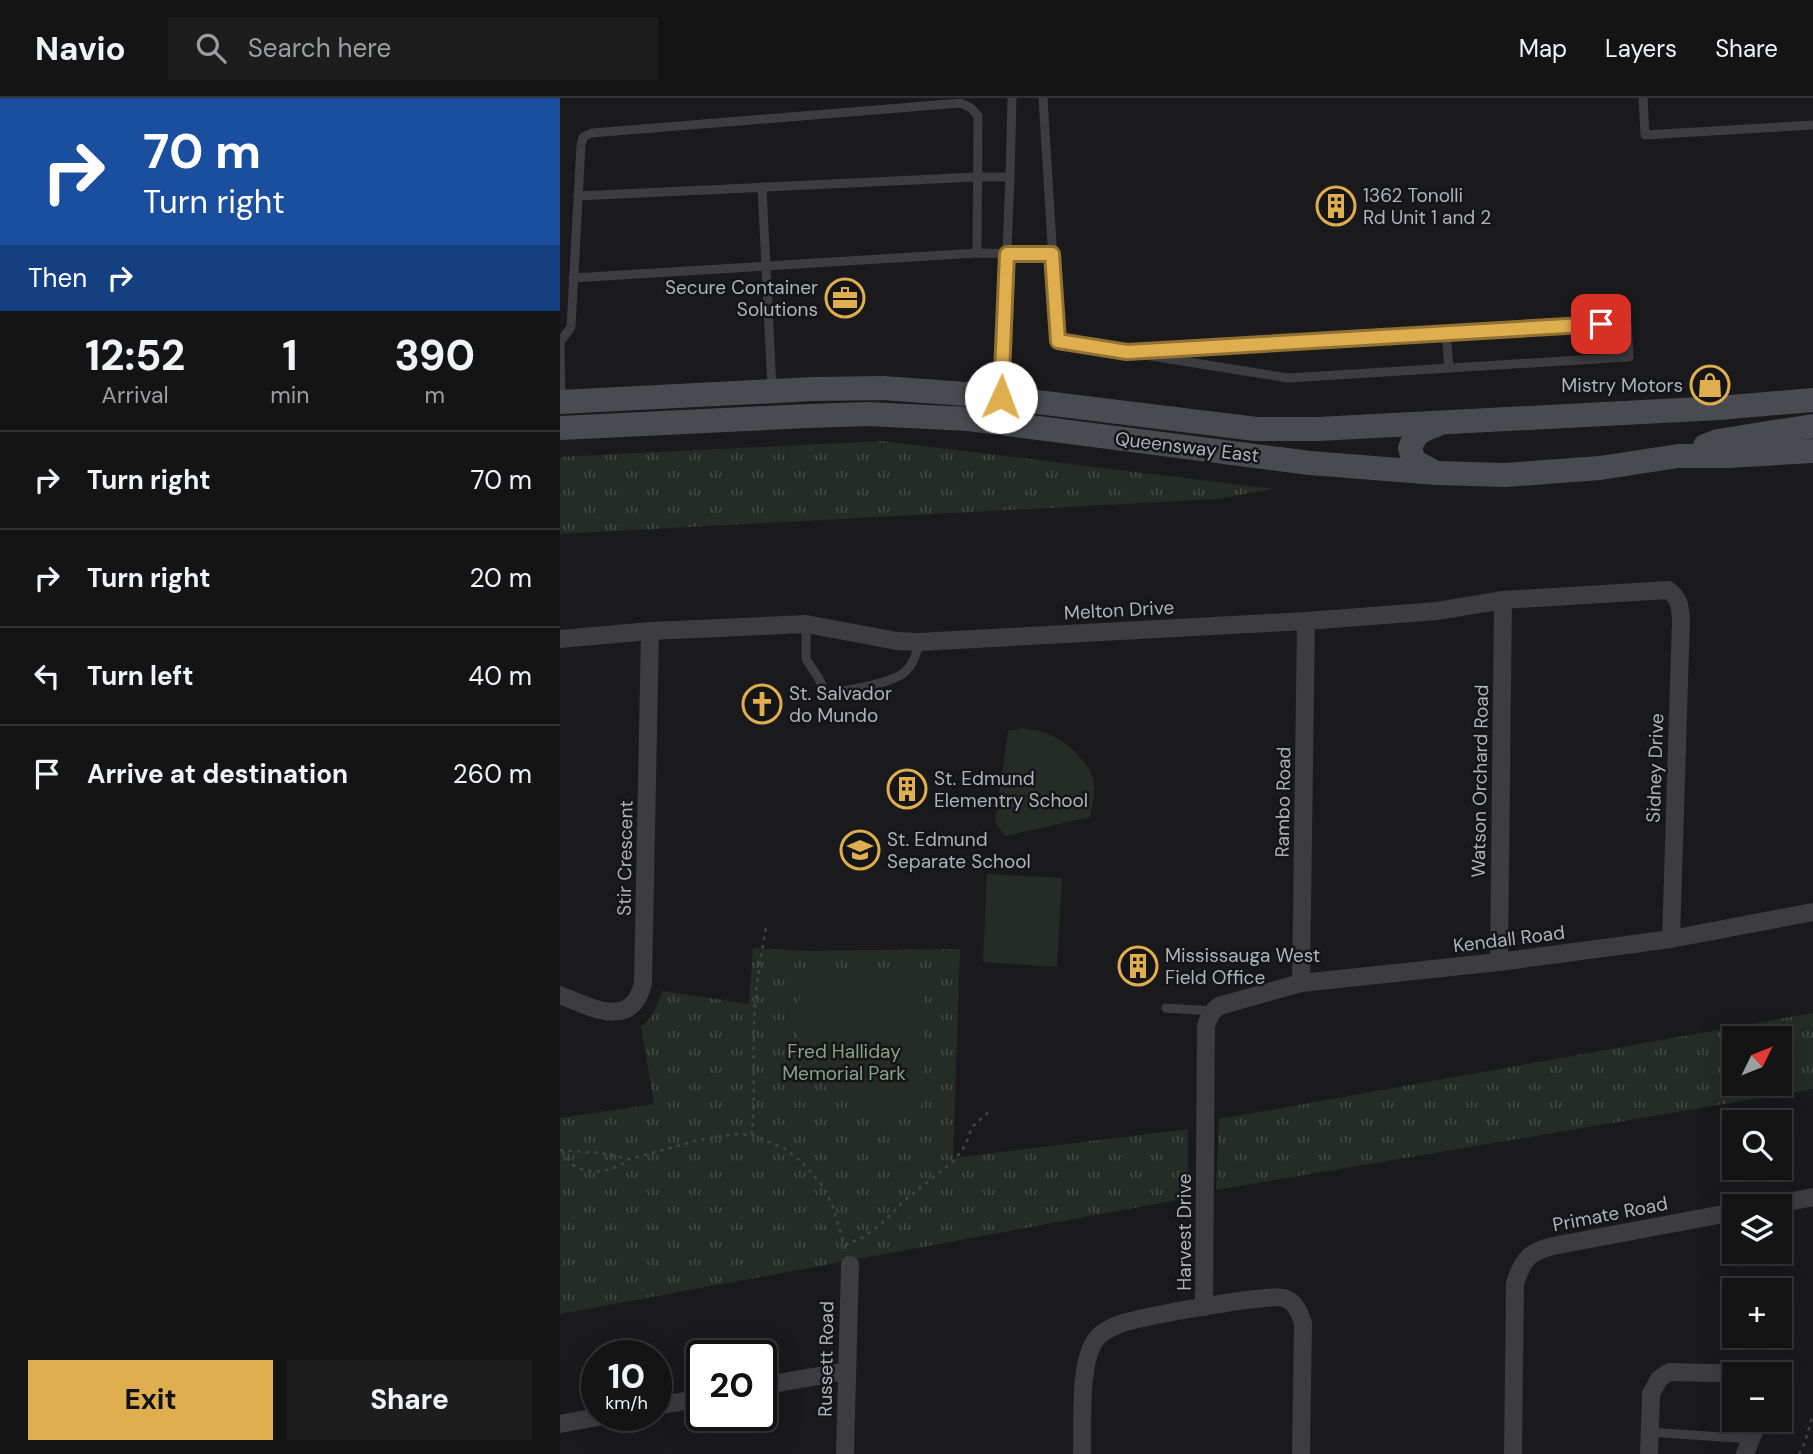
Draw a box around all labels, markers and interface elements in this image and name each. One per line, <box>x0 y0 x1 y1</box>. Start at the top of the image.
search box <box>168 17 658 80</box>
text: Navio <box>35 27 126 70</box>
icon: search <box>192 29 230 67</box>
text: Search here <box>248 31 391 65</box>
text: Map <box>1519 33 1567 64</box>
text: Layers <box>1605 33 1677 64</box>
text: Share <box>1715 33 1778 64</box>
text: 70 m <box>143 119 261 183</box>
icon: right <box>28 126 119 217</box>
text: Turn right <box>143 181 285 223</box>
place label: 1362 Tonolli Rd Unit 1 and 2 <box>1363 183 1491 230</box>
building icon: 1362 Tonolli Rd Unit 1 and 2 <box>1315 185 1357 227</box>
icon: right <box>101 259 139 297</box>
text: Then <box>28 261 87 295</box>
place label: Secure Container Solutions <box>665 275 818 322</box>
office icon: Secure Container Solutions <box>824 277 866 319</box>
pin <box>1571 294 1631 354</box>
icon: arrive <box>1582 305 1620 343</box>
text: 12:52 <box>85 328 185 383</box>
text: 1 <box>282 328 297 383</box>
text: 390 <box>394 328 475 383</box>
position arrow <box>964 360 1038 434</box>
shop icon: Mistry Motors <box>1689 364 1731 406</box>
place label: Mistry Motors <box>1561 373 1683 398</box>
text: Arrival <box>102 380 169 410</box>
text: min <box>270 380 309 410</box>
text: m <box>424 380 445 410</box>
street label: Queensway East <box>1114 426 1260 468</box>
icon: right <box>28 461 66 499</box>
text: Turn right <box>87 463 211 497</box>
text: 70 m <box>471 463 532 497</box>
icon: right <box>28 559 66 597</box>
text: Turn right <box>87 561 211 595</box>
text: 20 m <box>469 561 532 595</box>
street label: Melton Drive <box>1063 595 1175 625</box>
icon: left <box>28 657 66 695</box>
text: Turn left <box>87 659 194 693</box>
text: 40 m <box>468 659 532 693</box>
place label: St. Salvador do Mundo <box>789 681 892 728</box>
church icon: St. Salvador do Mundo <box>741 683 783 725</box>
street label: Watson Orchard Road <box>1466 684 1494 878</box>
street label: Sidney Drive <box>1641 713 1669 823</box>
street label: Rambo Road <box>1270 746 1296 858</box>
icon: arrive <box>28 755 66 793</box>
text: Arrive at destination <box>87 757 348 791</box>
text: 260 m <box>453 757 532 791</box>
place label: St. Edmund Elementry School <box>934 766 1088 813</box>
building icon: St. Edmund Elementry School <box>886 768 928 810</box>
street label: Stir Crescent <box>611 800 639 916</box>
place label: St. Edmund Separate School <box>887 827 1031 874</box>
school or university icon: St. Edmund Separate School <box>839 829 881 871</box>
street label: Kendall Road <box>1452 920 1566 958</box>
place label: Mississauga West Field Office <box>1165 943 1320 990</box>
building icon: Mississauga West Field Office <box>1117 945 1159 987</box>
north arrow <box>1722 1026 1792 1096</box>
map controls <box>1722 1026 1792 1432</box>
park label: Fred Halliday Memorial Park <box>782 1039 906 1086</box>
button: search <box>1722 1110 1792 1180</box>
street label: Harvest Drive <box>1172 1173 1197 1291</box>
street label: Primate Road <box>1550 1191 1670 1237</box>
button: layers <box>1722 1194 1792 1264</box>
button: + <box>1722 1278 1792 1348</box>
street label: Russett Road <box>812 1301 840 1417</box>
speed limit sign: 20 <box>686 1340 777 1431</box>
text: 10 <box>608 1353 645 1399</box>
button: Exit <box>28 1360 273 1440</box>
button: Share <box>287 1360 532 1440</box>
button: − <box>1722 1362 1792 1432</box>
text: km/h <box>605 1391 648 1415</box>

